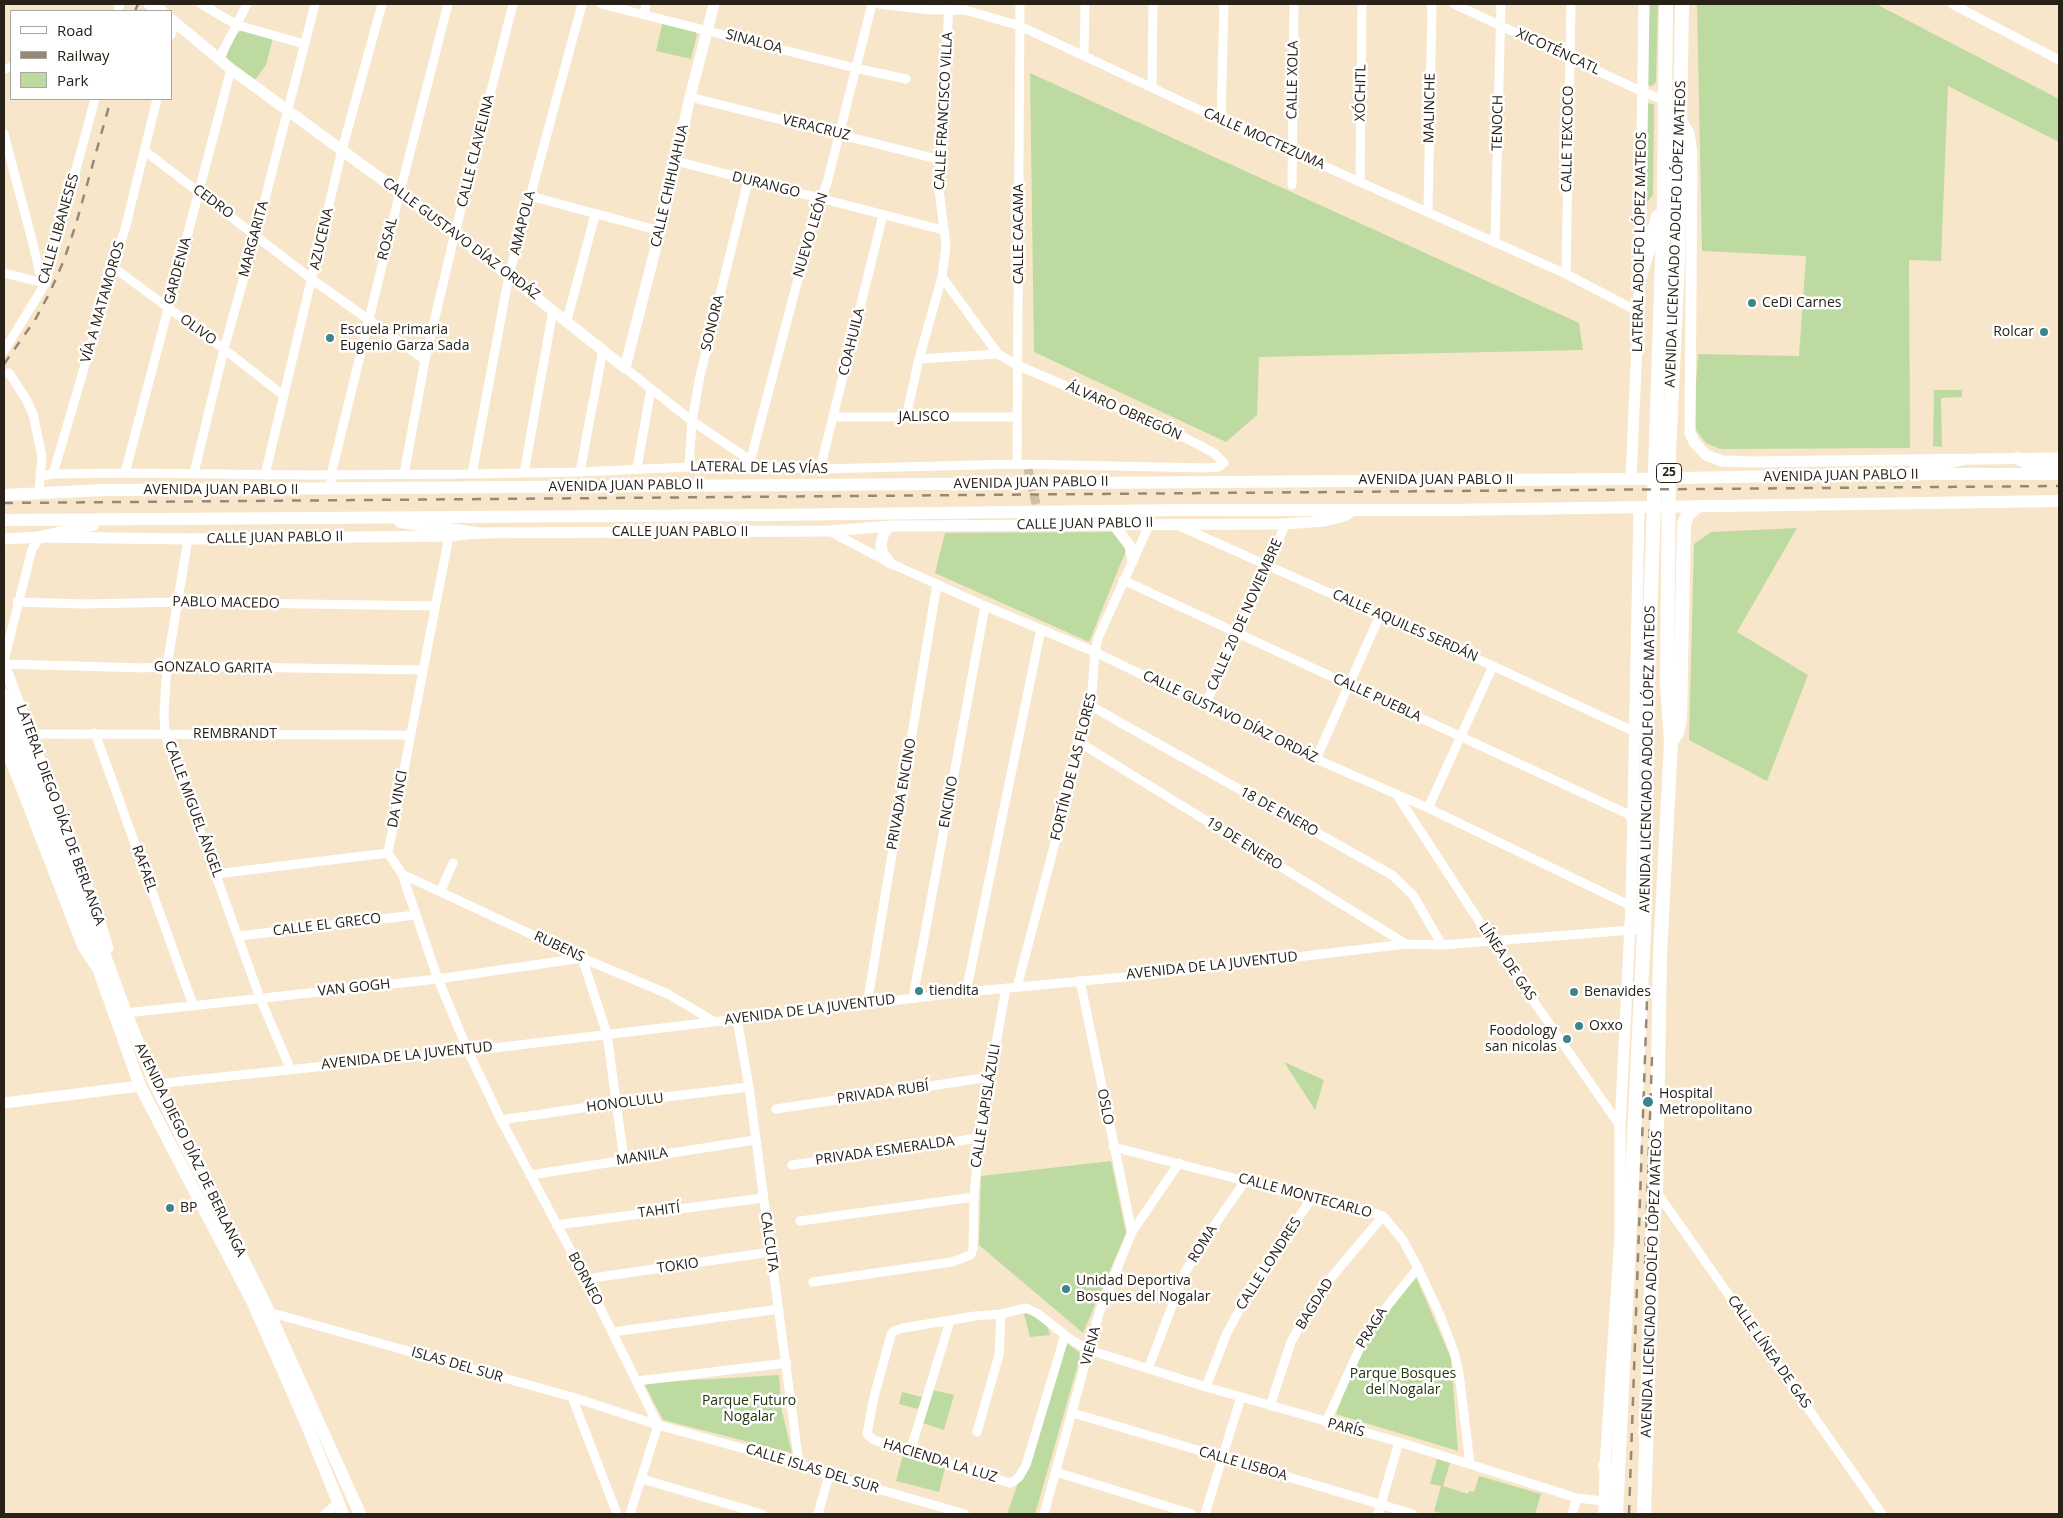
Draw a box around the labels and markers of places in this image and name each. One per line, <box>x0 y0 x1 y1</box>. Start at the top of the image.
place label: CeDi Carnes <box>1762 295 1841 311</box>
marker: CeDi Carnes <box>1746 297 1758 309</box>
place label: Escuela Primaria Eugenio Garza Sada <box>340 322 469 354</box>
place label: Rolcar <box>1993 324 2034 340</box>
marker: Rolcar <box>2038 326 2050 338</box>
marker: Escuela Primaria Eugenio Garza Sada <box>324 332 336 344</box>
place label: tiendita <box>929 983 979 999</box>
place label: Benavides <box>1584 984 1651 1000</box>
marker: tiendita <box>913 985 925 997</box>
marker: Benavides <box>1568 986 1580 998</box>
place label: Oxxo <box>1589 1018 1623 1034</box>
marker: Oxxo <box>1573 1020 1585 1032</box>
place label: Foodology san nicolas <box>1485 1023 1557 1056</box>
marker: Foodology san nicolas <box>1561 1033 1573 1045</box>
place label: Hospital Metropolitano <box>1659 1086 1752 1118</box>
marker: Hospital Metropolitano <box>1641 1095 1655 1109</box>
place label: BP <box>180 1200 197 1216</box>
marker: BP <box>164 1202 176 1214</box>
place label: Unidad Deportiva Bosques del Nogalar <box>1076 1273 1210 1305</box>
marker: Unidad Deportiva Bosques del Nogalar <box>1060 1283 1072 1295</box>

